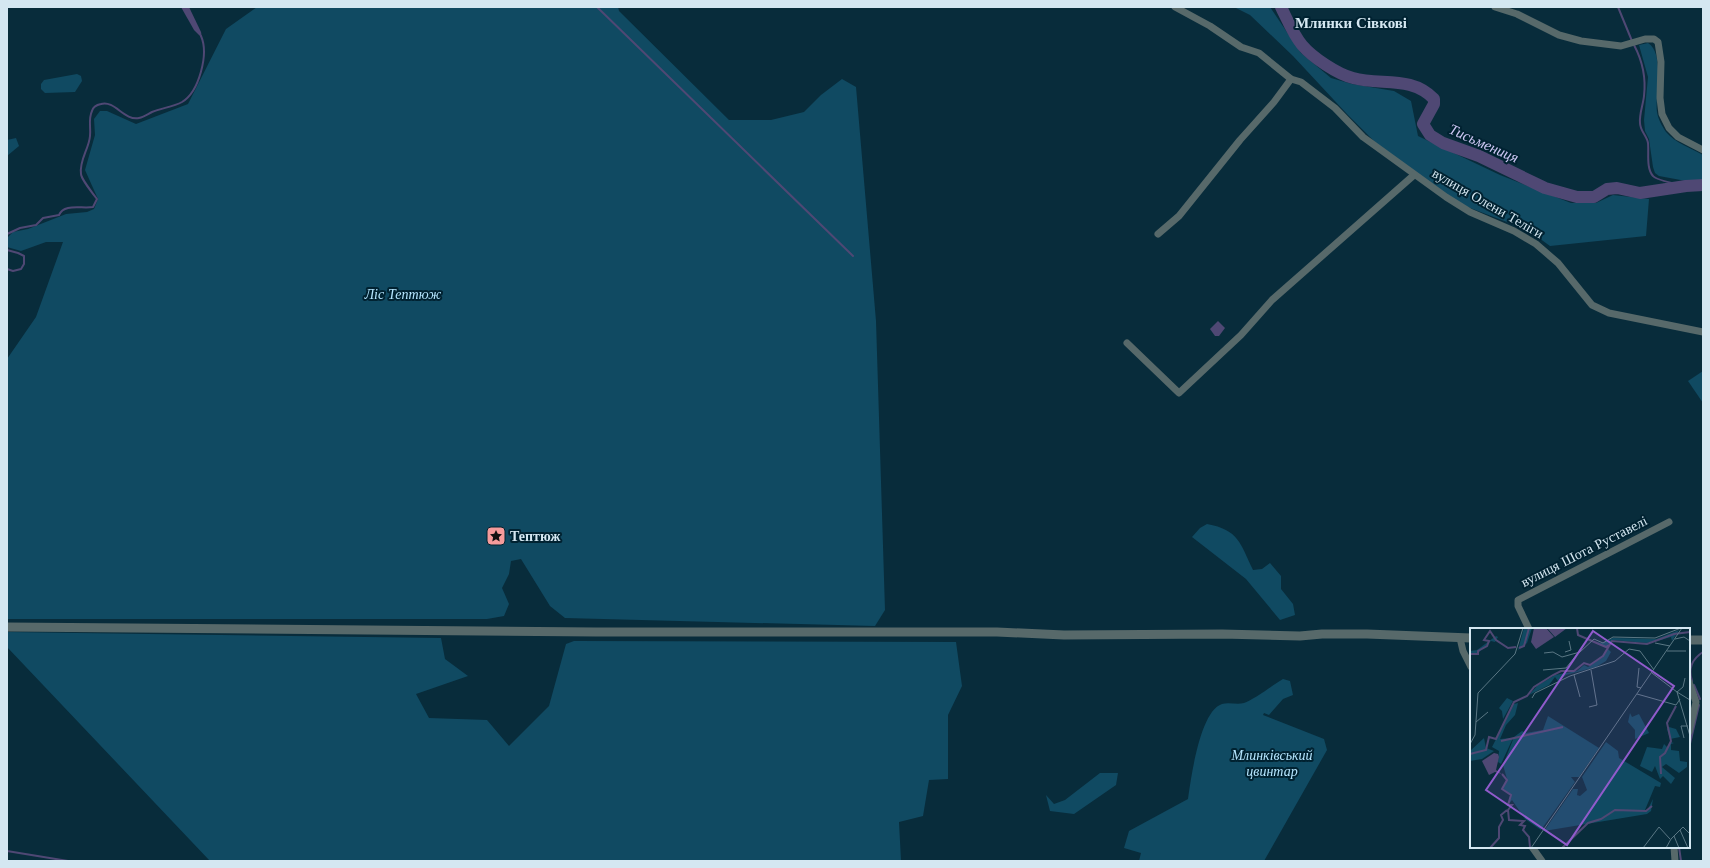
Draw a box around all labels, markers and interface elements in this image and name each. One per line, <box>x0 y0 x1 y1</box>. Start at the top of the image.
district label: Млинки Сівкові <box>1295 13 1407 32</box>
water label: Тисьмениця <box>1446 119 1522 167</box>
street label: вулиця Олени Теліги <box>1429 164 1547 242</box>
park label: Ліс Тептюж <box>364 285 441 303</box>
street label: вулиця Шота Руставелі <box>1518 511 1650 591</box>
place icon: Тептюж <box>485 525 507 547</box>
place label: Тептюж <box>510 527 561 545</box>
inset map <box>1470 628 1690 848</box>
park label: Млинківський цвинтар <box>1230 746 1313 780</box>

